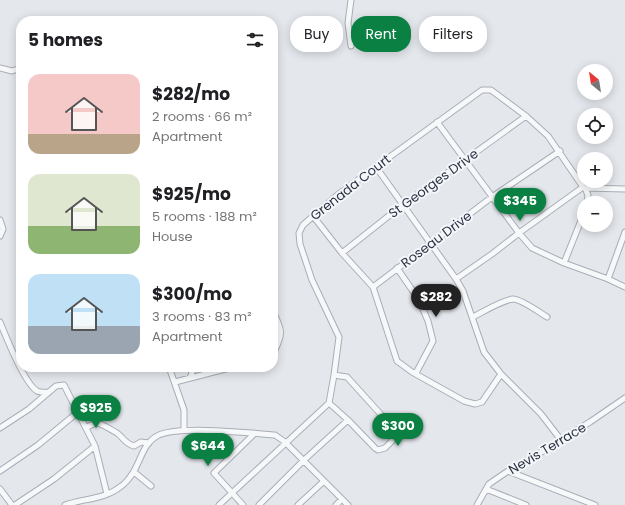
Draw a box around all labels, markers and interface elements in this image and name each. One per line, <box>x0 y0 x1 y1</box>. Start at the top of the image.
chip: Buy <box>290 16 343 52</box>
chip: Rent <box>351 16 411 52</box>
chip: Filters <box>419 16 487 52</box>
text: 5 homes <box>28 28 103 52</box>
icon: filters <box>244 29 266 51</box>
north arrow <box>577 64 613 100</box>
map controls <box>577 64 613 232</box>
text: $282/mo <box>152 82 230 106</box>
icon: home <box>60 90 108 138</box>
text: 2 rooms · 66 m² <box>152 107 252 126</box>
button: locate <box>577 108 613 144</box>
text: Apartment <box>152 127 222 146</box>
street label: St Georges Drive <box>384 144 482 222</box>
street label: Grenada Court <box>306 150 395 225</box>
button: + <box>577 152 613 188</box>
text: $925/mo <box>152 182 231 206</box>
pin: $345 <box>496 188 544 222</box>
icon: home <box>60 190 108 238</box>
text: $345 <box>503 191 537 210</box>
button: − <box>577 196 613 232</box>
street label: Roseau Drive <box>397 206 476 272</box>
text: 5 rooms · 188 m² <box>152 207 257 226</box>
text: House <box>152 227 192 246</box>
text: $300/mo <box>152 282 232 306</box>
pin: $282 <box>412 284 460 318</box>
text: $282 <box>420 287 452 306</box>
icon: home <box>60 290 108 338</box>
text: 3 rooms · 83 m² <box>152 307 252 326</box>
text: Apartment <box>152 327 222 346</box>
pin: $925 <box>72 395 120 429</box>
text: $925 <box>80 398 112 417</box>
pin: $300 <box>374 413 422 447</box>
text: $300 <box>381 416 415 435</box>
street label: Nevis Terrace <box>505 418 590 479</box>
pin: $644 <box>184 433 232 467</box>
text: $644 <box>191 436 225 455</box>

